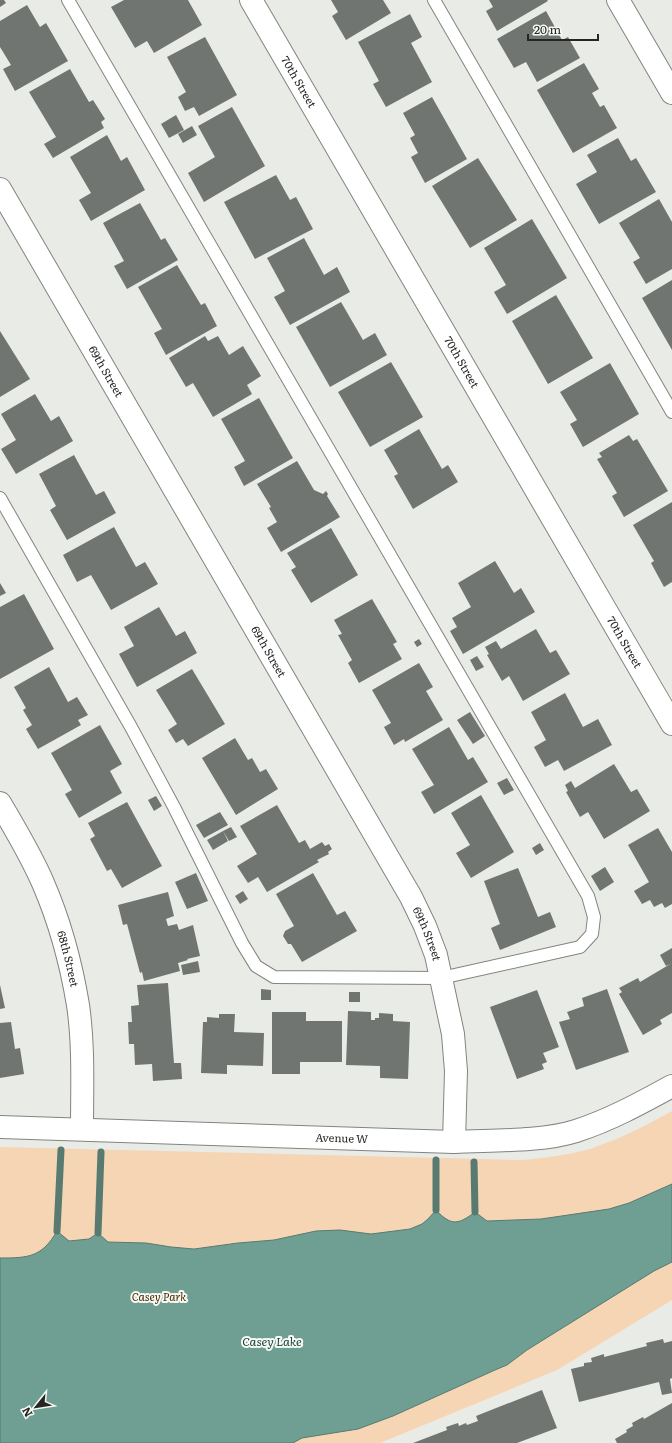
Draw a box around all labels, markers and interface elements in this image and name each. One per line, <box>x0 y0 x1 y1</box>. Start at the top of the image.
scale bar <box>528 16 598 42</box>
text: 20 m <box>534 20 561 38</box>
street label: 70th Street <box>278 53 321 111</box>
street label: 70th Street <box>441 333 484 391</box>
street label: 69th Street <box>86 342 128 400</box>
street label: 70th Street <box>604 613 647 671</box>
street label: 69th Street <box>248 622 291 680</box>
street label: 69th Street <box>410 904 446 963</box>
street label: 68th Street <box>54 929 84 989</box>
street label: Avenue W <box>315 1128 369 1146</box>
park label: Casey Park <box>132 1288 186 1304</box>
water label: Casey Lake <box>242 1332 302 1350</box>
north arrow <box>16 1387 56 1427</box>
text: N <box>17 1405 36 1420</box>

